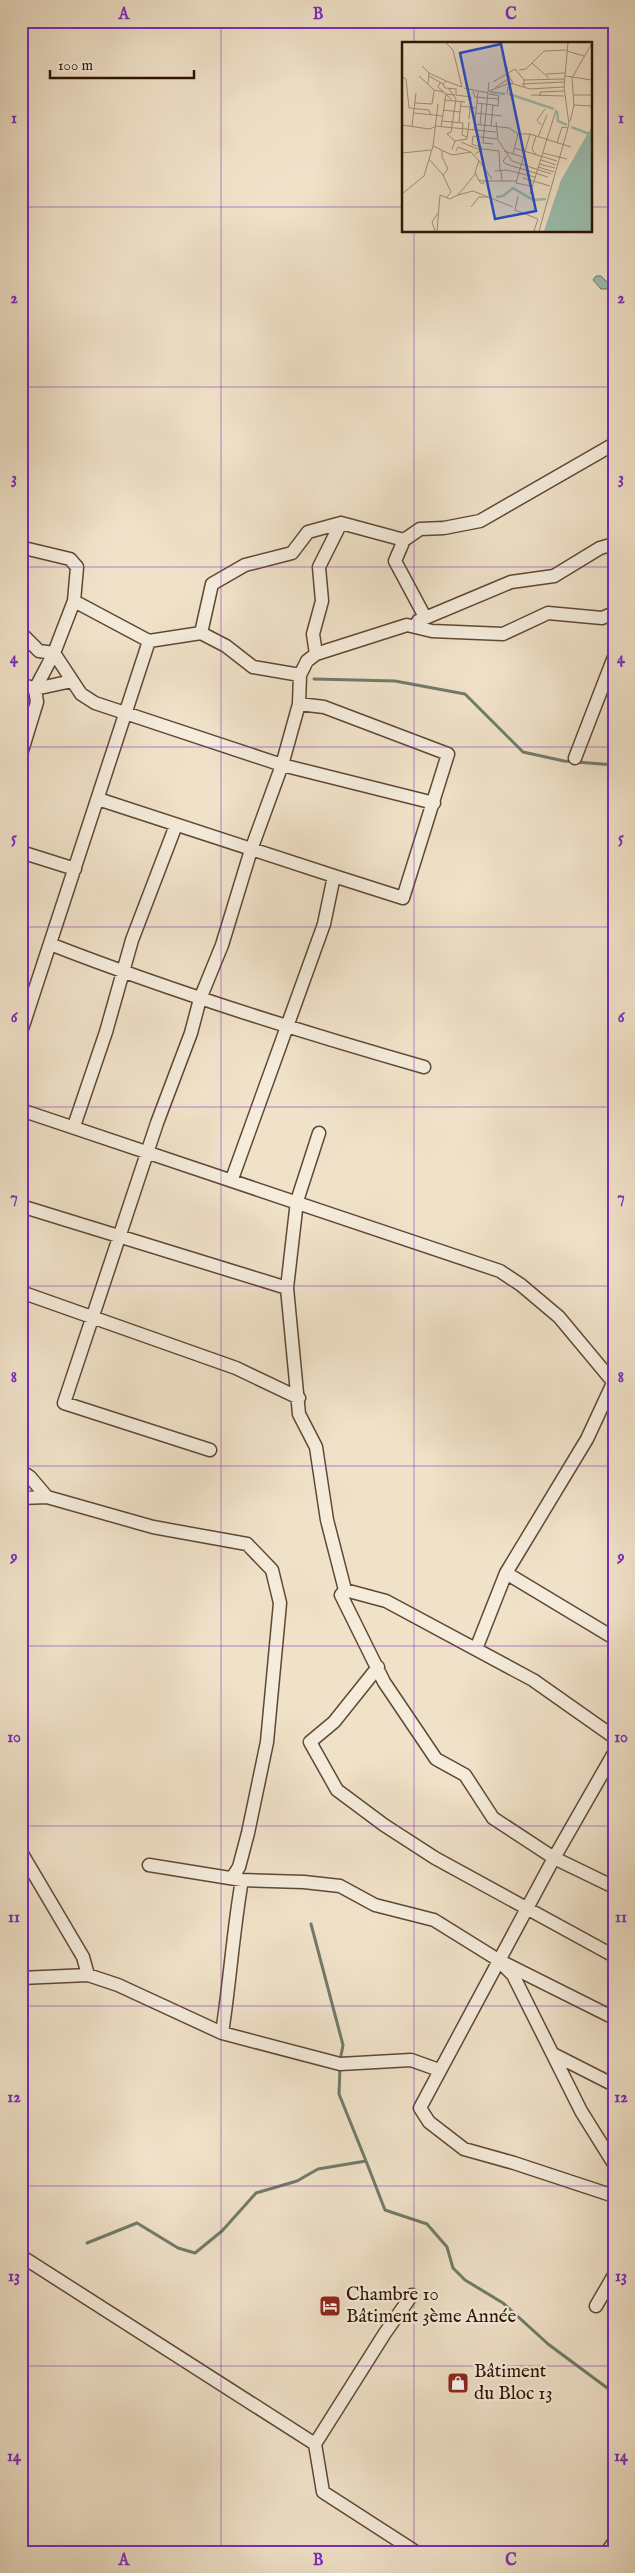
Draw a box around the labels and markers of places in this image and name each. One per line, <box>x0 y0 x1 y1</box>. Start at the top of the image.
place label: Chambre 10 Bâtiment 3ème Année <box>346 2283 517 2329</box>
hotel icon: Chambre 10 Bâtiment 3ème Année <box>318 2294 342 2318</box>
place label: Bâtiment du Bloc 13 <box>474 2360 553 2406</box>
shop icon: Bâtiment du Bloc 13 <box>446 2371 470 2395</box>

